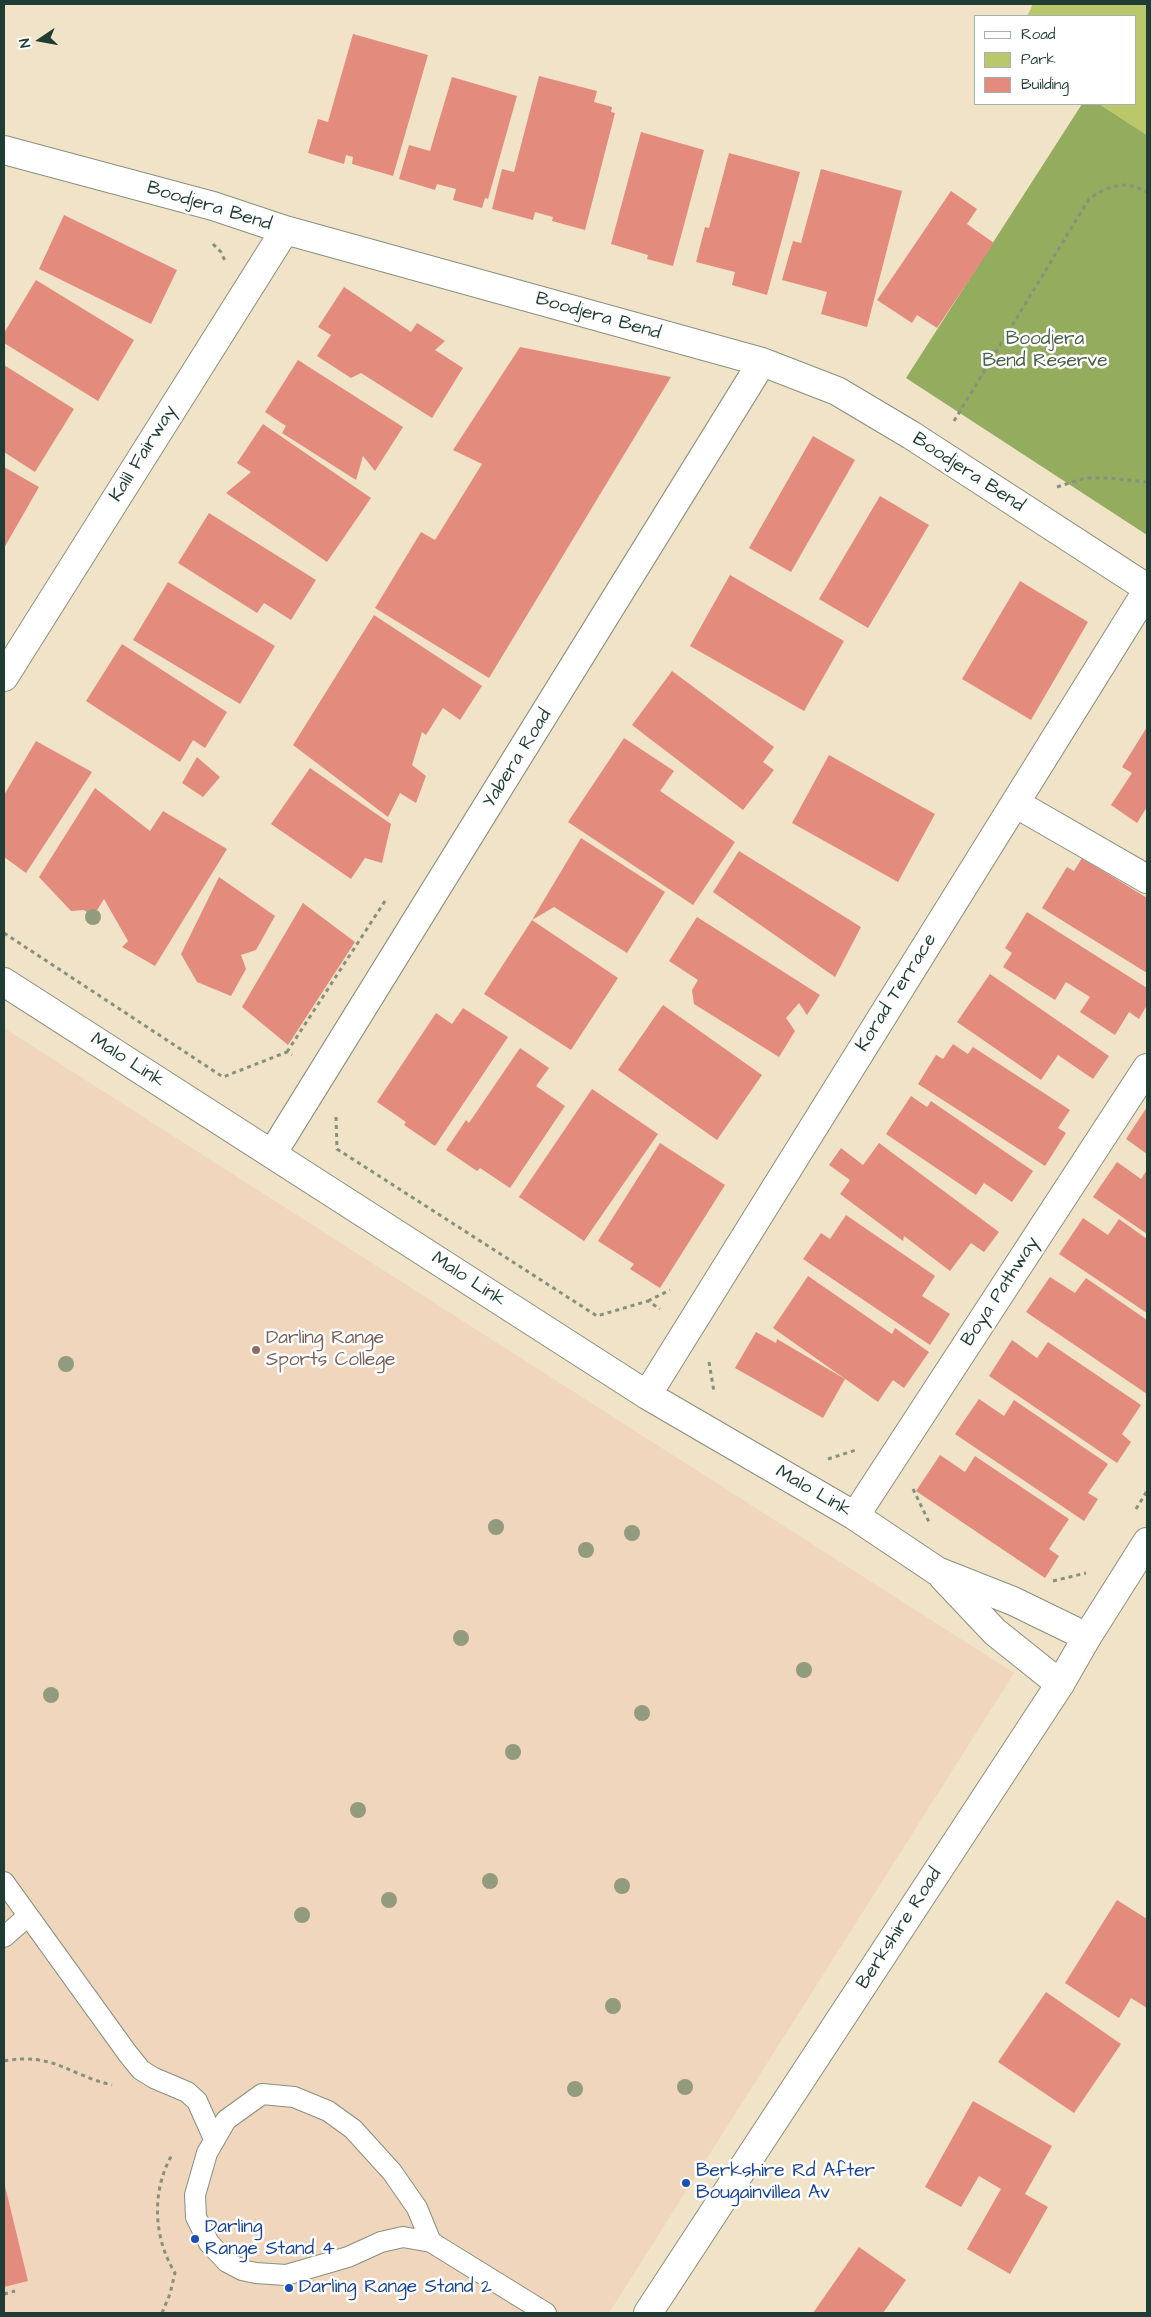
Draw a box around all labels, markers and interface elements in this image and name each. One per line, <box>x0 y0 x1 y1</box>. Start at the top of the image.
north arrow <box>15 15 65 65</box>
legend <box>974 15 1136 105</box>
text: Road <box>1021 24 1055 45</box>
text: N <box>15 37 36 49</box>
text: Park <box>1021 49 1056 70</box>
text: Building <box>1021 74 1069 95</box>
street label: Boodjera Bend <box>144 177 274 237</box>
street label: Boodjera Bend <box>533 288 663 346</box>
park label: Boodjera Bend Reserve <box>983 329 1107 373</box>
street label: Kalil Fairway <box>105 402 183 506</box>
street label: Boodjera Bend <box>908 428 1028 518</box>
street label: Yabera Road <box>479 705 557 813</box>
street label: Korad Terrace <box>852 930 942 1056</box>
street label: Malo Link <box>86 1029 168 1093</box>
street label: Boya Pathway <box>957 1233 1045 1351</box>
street label: Malo Link <box>427 1248 509 1312</box>
place label: Darling Range Sports College <box>266 1328 395 1372</box>
marker: Darling Range Sports College <box>250 1344 262 1356</box>
street label: Malo Link <box>771 1461 855 1523</box>
street label: Berkshire Road <box>852 1864 948 1994</box>
place label: Berkshire Rd After Bougainvillea Av <box>696 2161 875 2205</box>
marker: Berkshire Rd After Bougainvillea Av <box>680 2177 692 2189</box>
place label: Darling Range Stand 4 <box>205 2217 335 2261</box>
marker: Darling Range Stand 4 <box>189 2233 201 2245</box>
place label: Darling Range Stand 2 <box>299 2277 492 2299</box>
marker: Darling Range Stand 2 <box>283 2282 295 2294</box>

